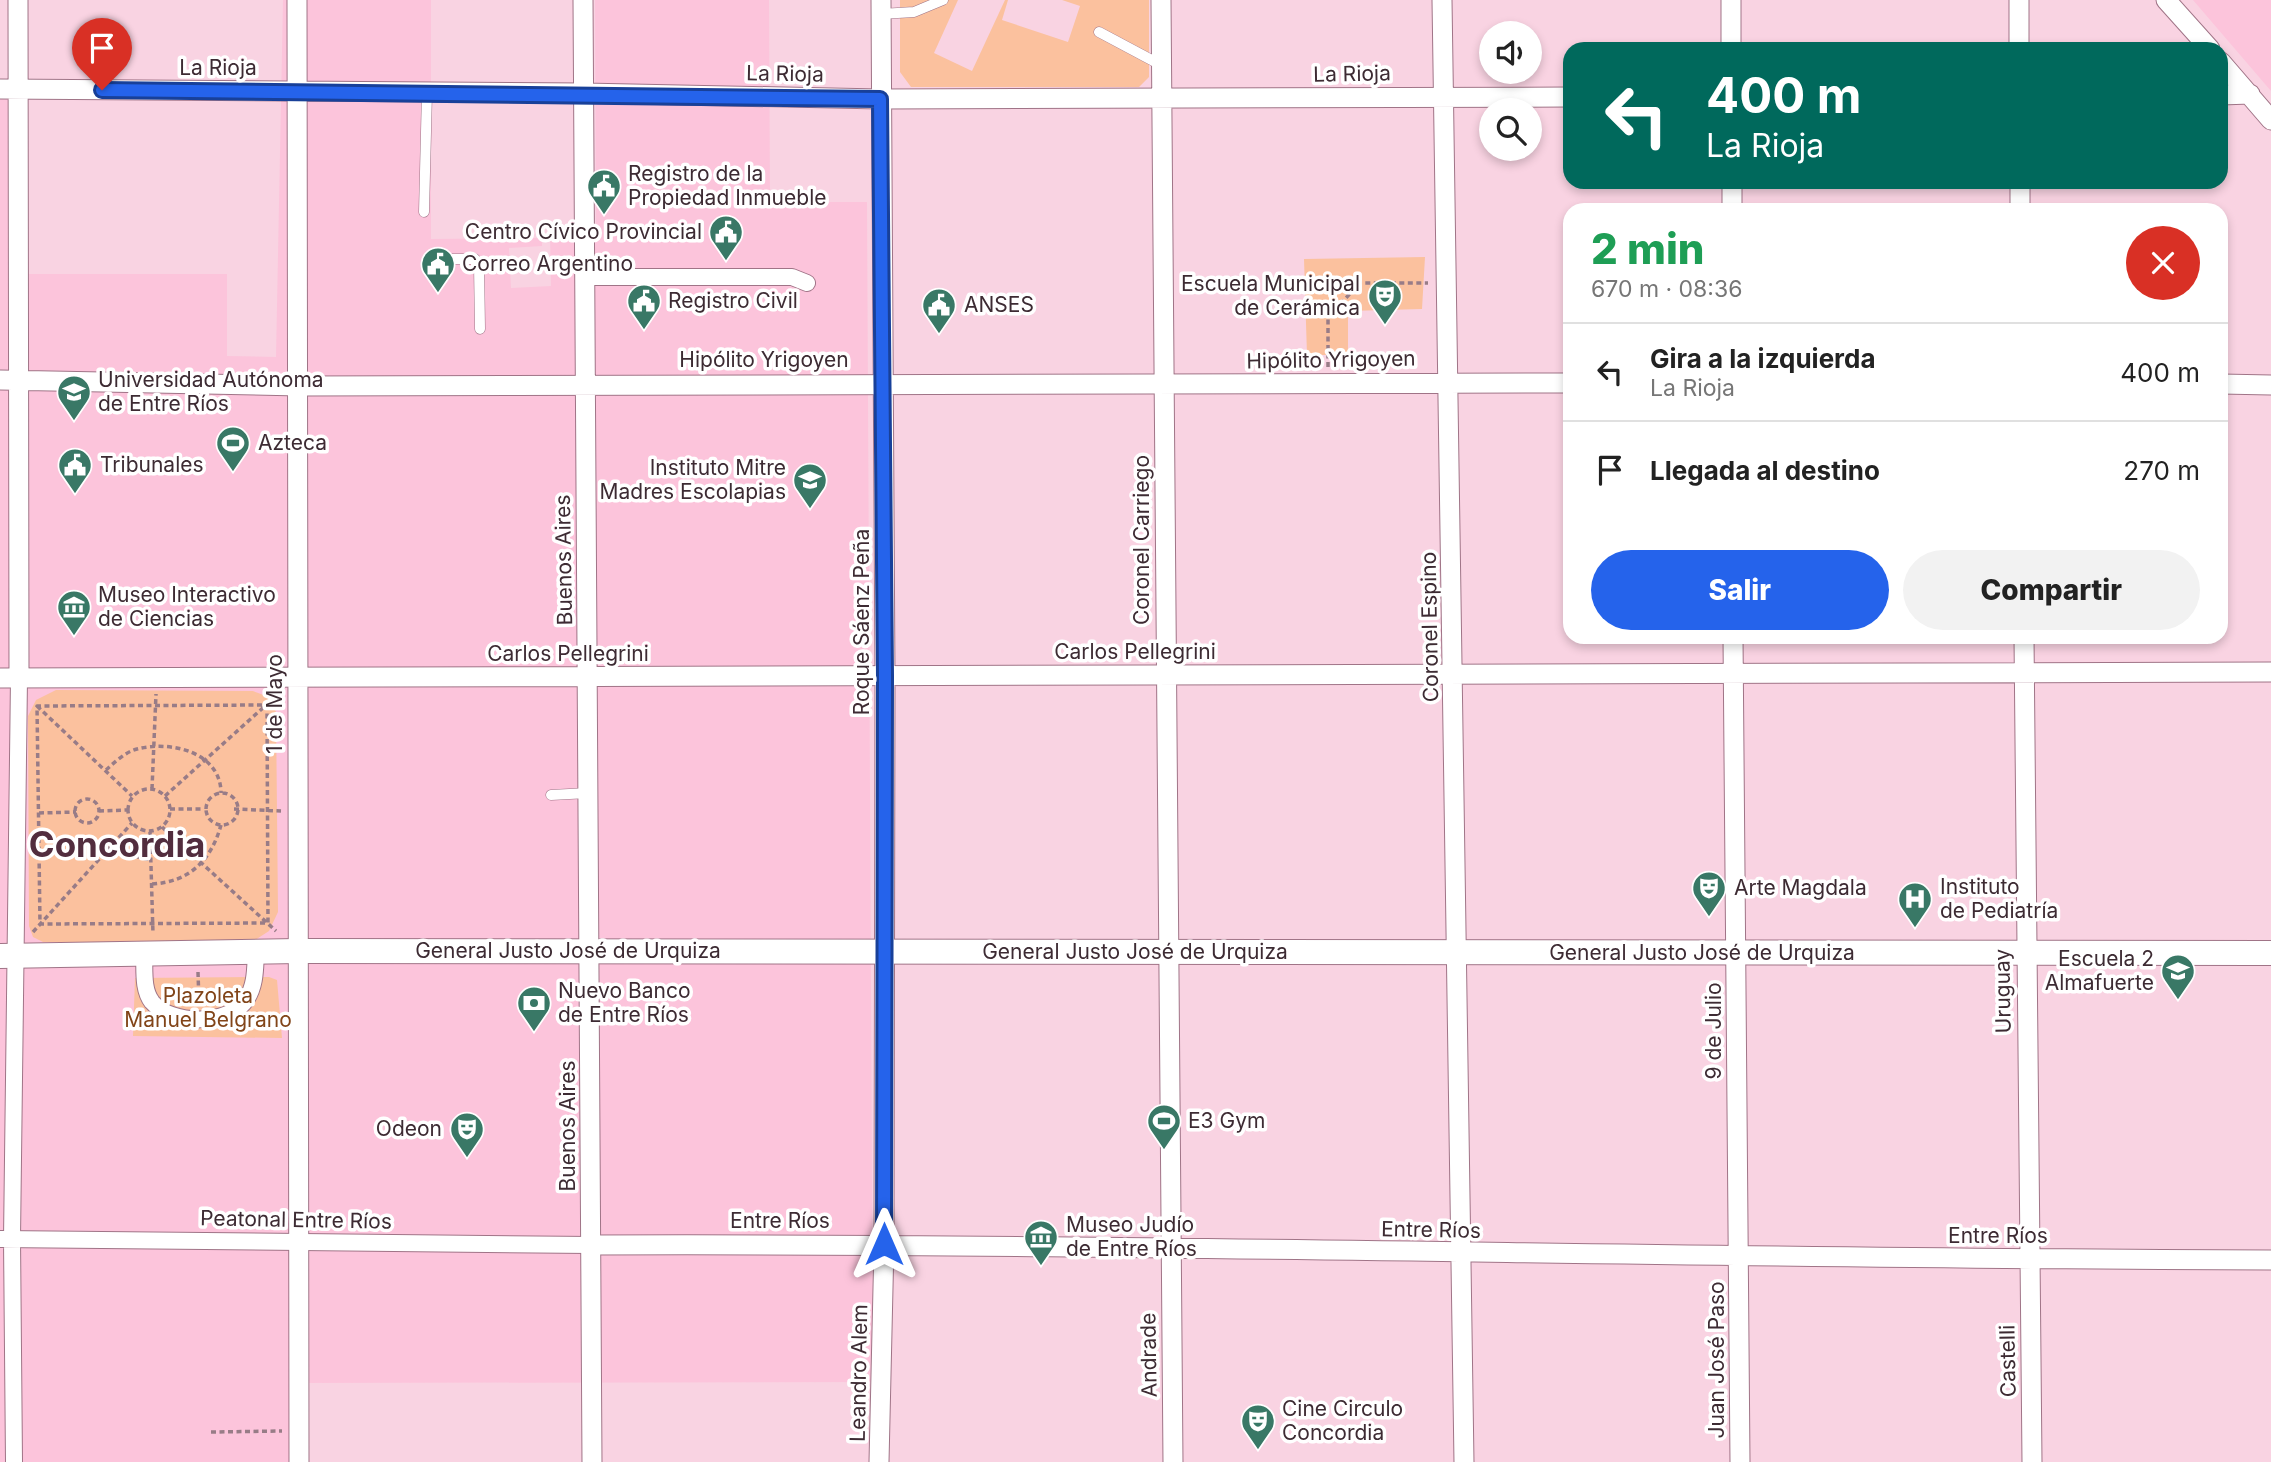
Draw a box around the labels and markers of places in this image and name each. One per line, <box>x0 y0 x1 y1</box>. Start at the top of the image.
pin <box>72 18 132 90</box>
place label: Registro de la Propiedad Inmueble <box>628 161 826 210</box>
public building icon: Registro de la Propiedad Inmueble <box>585 167 623 216</box>
public building icon: Centro Cívico Provincial <box>707 213 745 262</box>
place label: Centro Cívico Provincial <box>465 219 702 244</box>
public building icon: Correo Argentino <box>419 245 457 294</box>
place label: Correo Argentino <box>462 251 633 276</box>
place label: Escuela Municipal de Cerámica <box>1181 271 1360 320</box>
theatre icon: Escuela Municipal de Cerámica <box>1366 277 1404 326</box>
public building icon: Registro Civil <box>625 282 663 331</box>
public building icon: ANSES <box>920 286 958 335</box>
place label: Registro Civil <box>668 288 798 313</box>
place label: ANSES <box>964 292 1034 317</box>
place label: Universidad Autónoma de Entre Ríos <box>98 367 324 416</box>
school or university icon: Universidad Autónoma de Entre Ríos <box>55 373 93 422</box>
sports icon: Azteca <box>214 424 252 473</box>
place label: Azteca <box>258 430 327 455</box>
public building icon: Tribunales <box>56 446 94 495</box>
place label: Tribunales <box>100 452 204 477</box>
place label: Instituto Mitre Madres Escolapias <box>600 455 786 504</box>
school or university icon: Instituto Mitre Madres Escolapias <box>791 461 829 510</box>
place label: Museo Interactivo de Ciencias <box>98 582 276 631</box>
museum icon: Museo Interactivo de Ciencias <box>55 588 93 637</box>
theatre icon: Arte Magdala <box>1690 869 1728 918</box>
place label: Instituto de Pediatría <box>1940 874 2058 923</box>
place label: Arte Magdala <box>1734 875 1867 900</box>
hospital icon: Instituto de Pediatría <box>1896 880 1934 929</box>
place label: Escuela 2 Almafuerte <box>2045 946 2154 995</box>
school or university icon: Escuela 2 Almafuerte <box>2159 952 2197 1001</box>
place label: Nuevo Banco de Entre Ríos <box>558 978 691 1027</box>
bank icon: Nuevo Banco de Entre Ríos <box>515 984 553 1033</box>
sports icon: E3 Gym <box>1145 1102 1183 1151</box>
place label: E3 Gym <box>1188 1108 1265 1133</box>
theatre icon: Odeon <box>448 1110 486 1159</box>
place label: Odeon <box>376 1116 442 1141</box>
place label: Museo Judío de Entre Ríos <box>1066 1212 1197 1261</box>
museum icon: Museo Judío de Entre Ríos <box>1022 1218 1060 1267</box>
place label: Cine Circulo Concordia <box>1282 1396 1403 1445</box>
theatre icon: Cine Circulo Concordia <box>1239 1402 1277 1451</box>

